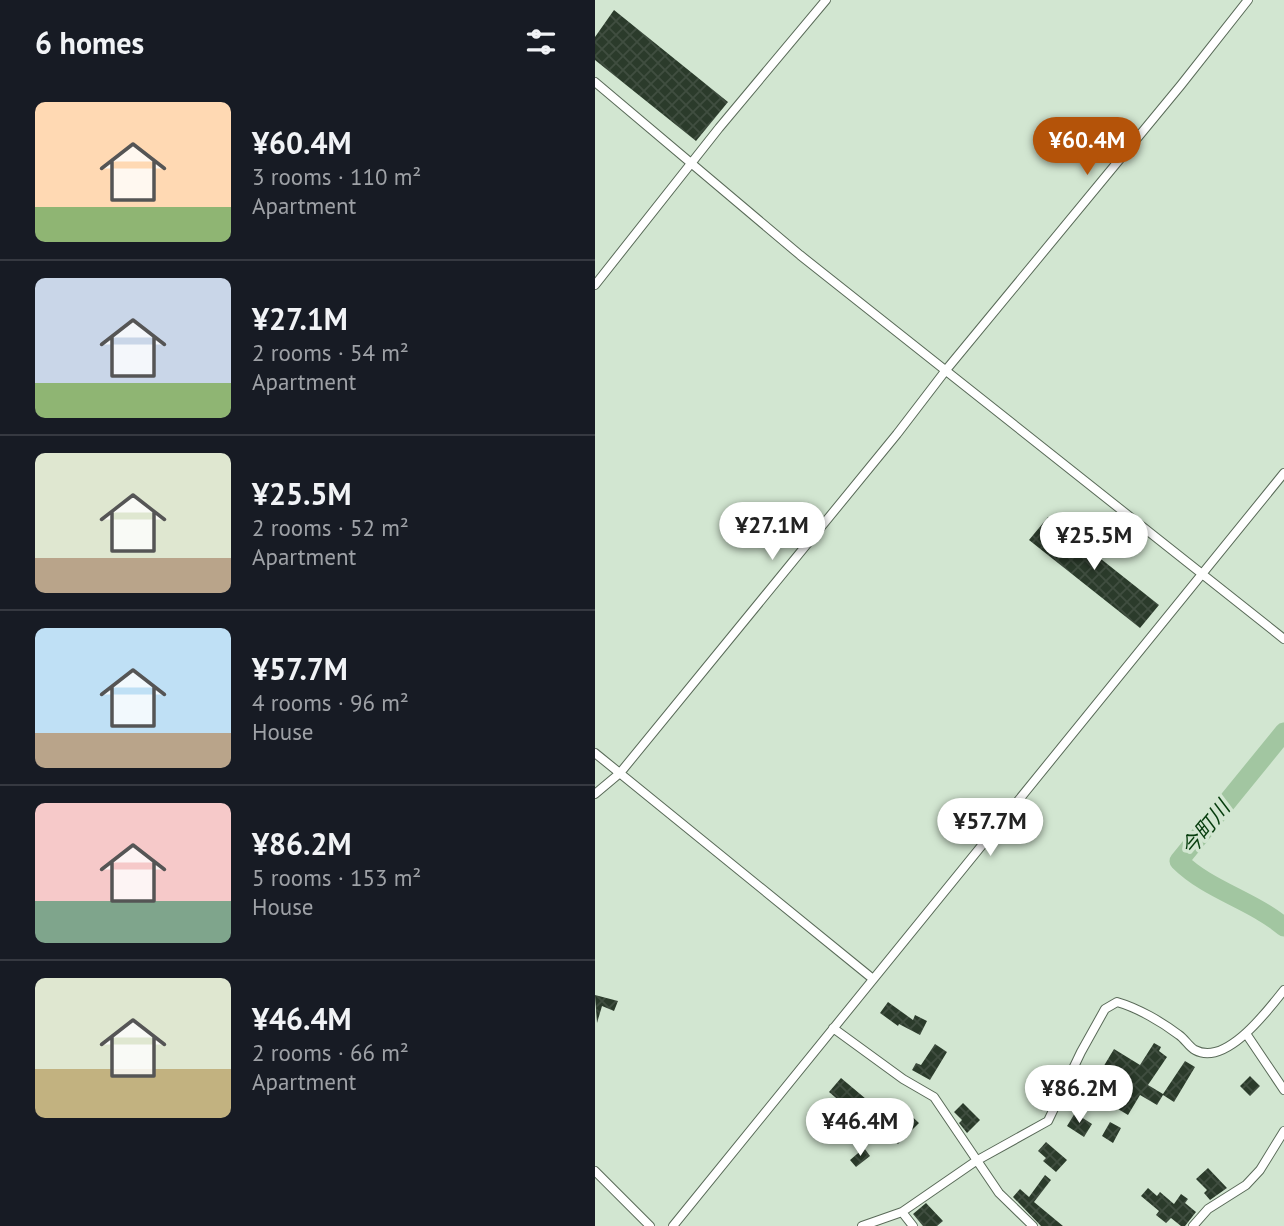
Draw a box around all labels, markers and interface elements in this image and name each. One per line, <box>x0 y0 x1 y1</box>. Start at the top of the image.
text: 6 homes <box>35 23 144 62</box>
icon: filters <box>522 23 560 61</box>
pin: ¥60.4M <box>1030 118 1144 177</box>
text: ¥60.4M <box>252 123 351 162</box>
text: ¥60.4M <box>1049 125 1125 154</box>
icon: home <box>91 130 175 214</box>
text: 3 rooms · 110 m² <box>252 162 421 191</box>
text: Apartment <box>252 191 356 220</box>
text: ¥27.1M <box>252 299 348 338</box>
icon: home <box>91 306 175 390</box>
text: 2 rooms · 54 m² <box>252 338 409 367</box>
text: Apartment <box>252 367 356 396</box>
text: ¥25.5M <box>252 474 351 513</box>
icon: home <box>91 481 175 565</box>
pin: ¥27.1M <box>715 503 829 562</box>
text: ¥27.1M <box>735 510 809 539</box>
pin: ¥25.5M <box>1037 512 1151 572</box>
text: 2 rooms · 52 m² <box>252 513 409 542</box>
text: ¥25.5M <box>1056 520 1132 549</box>
text: Apartment <box>252 542 356 571</box>
text: ¥57.7M <box>252 649 348 688</box>
icon: home <box>91 656 175 740</box>
text: 4 rooms · 96 m² <box>252 688 409 717</box>
text: House <box>252 717 314 746</box>
water label: 今町川 <box>1175 793 1237 861</box>
pin: ¥57.7M <box>933 798 1047 858</box>
text: ¥57.7M <box>953 806 1027 835</box>
text: ¥86.2M <box>252 824 351 863</box>
icon: home <box>91 831 175 915</box>
text: 5 rooms · 153 m² <box>252 863 421 892</box>
text: House <box>252 892 314 921</box>
text: ¥46.4M <box>252 999 351 1038</box>
icon: home <box>91 1006 175 1090</box>
text: 2 rooms · 66 m² <box>252 1038 409 1067</box>
pin: ¥86.2M <box>1022 1066 1136 1125</box>
text: Apartment <box>252 1067 356 1096</box>
text: ¥86.2M <box>1041 1073 1117 1102</box>
pin: ¥46.4M <box>803 1098 917 1158</box>
text: ¥46.4M <box>822 1106 898 1135</box>

